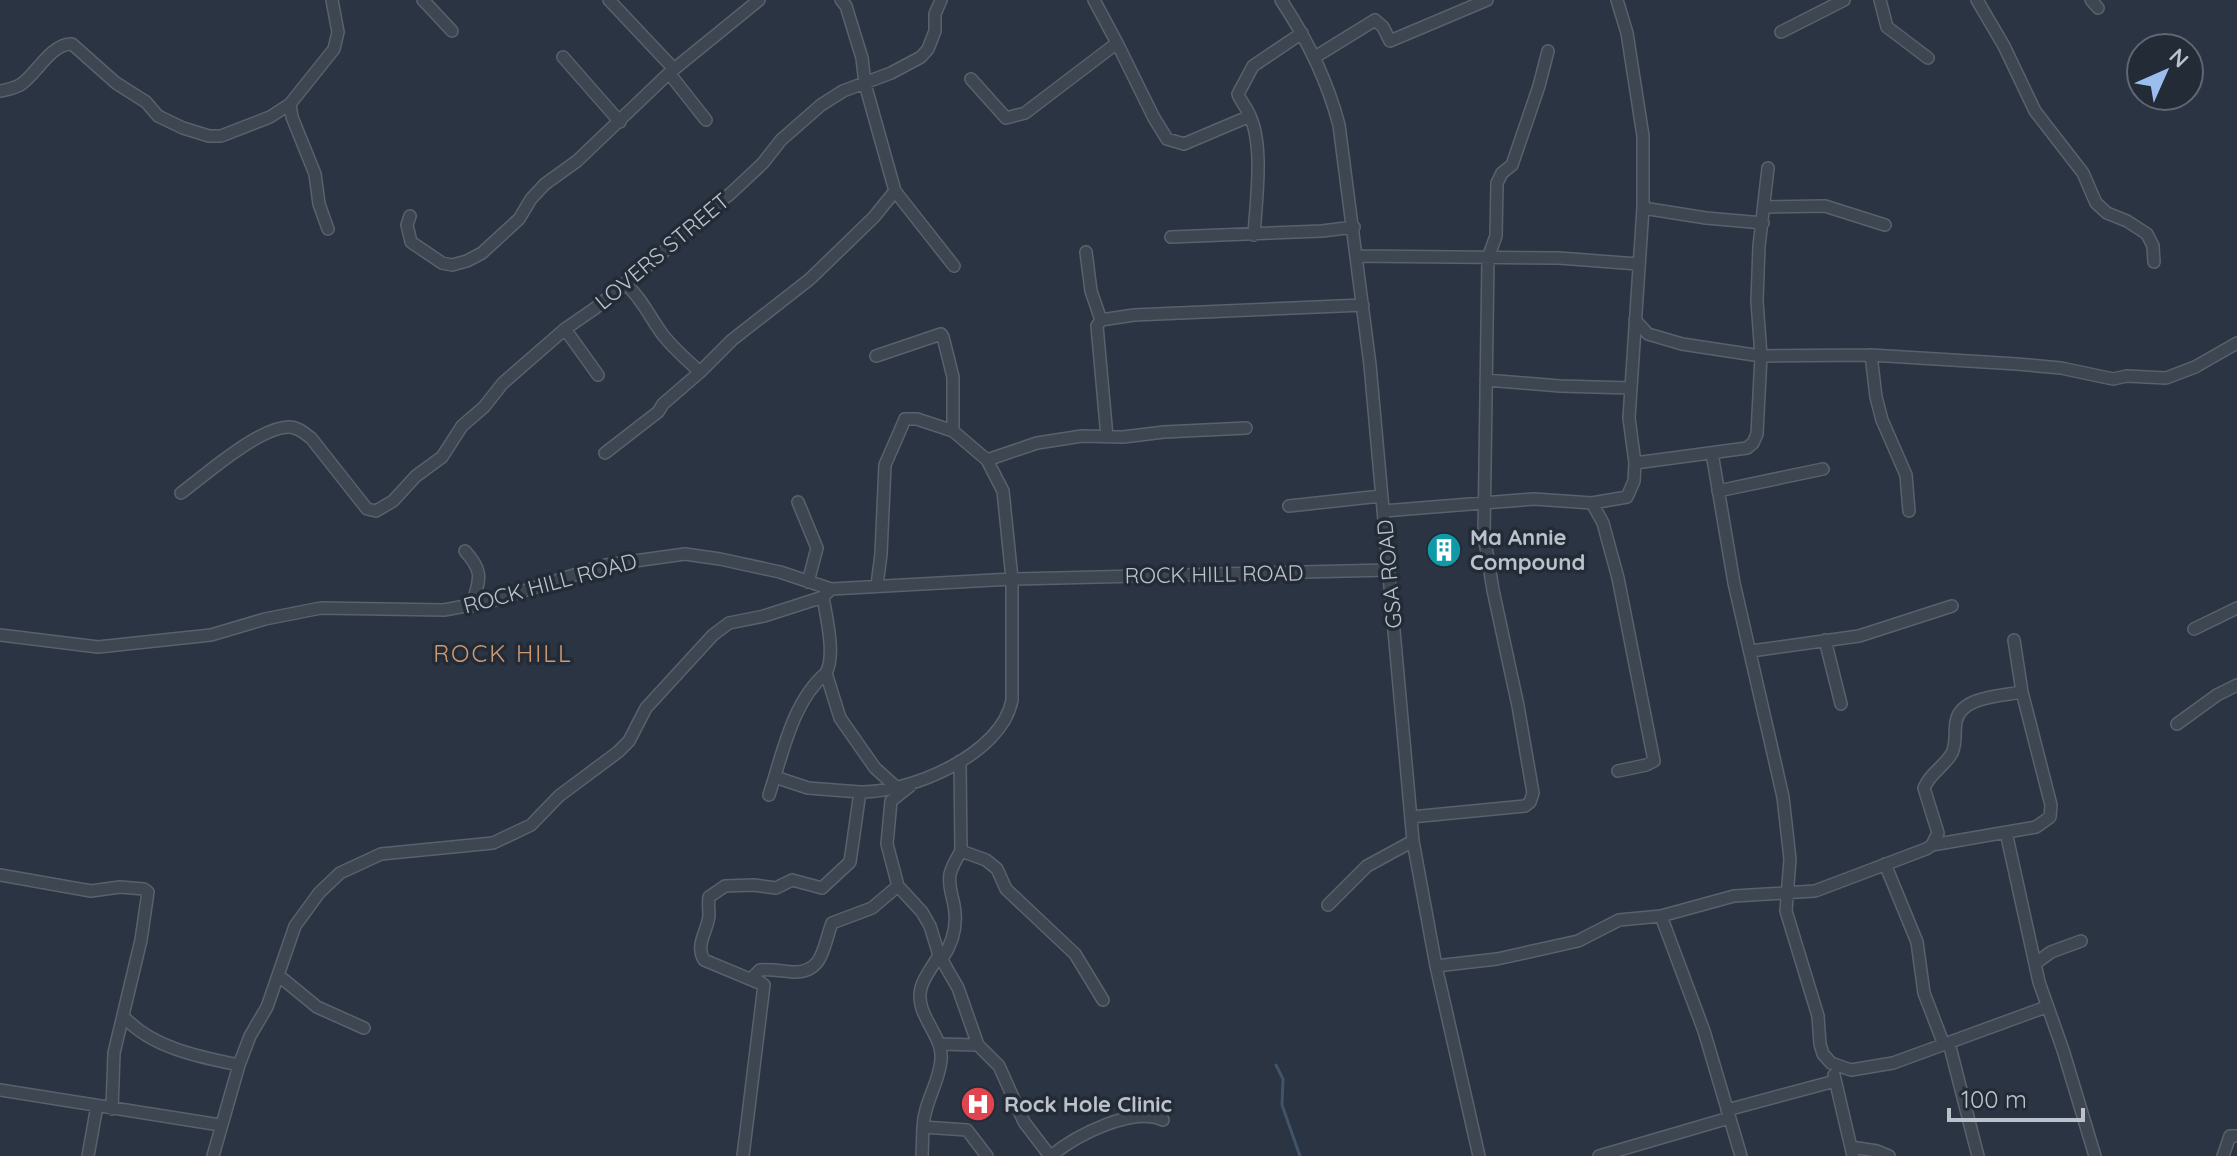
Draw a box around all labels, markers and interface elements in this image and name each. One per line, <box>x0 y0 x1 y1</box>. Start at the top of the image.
north arrow <box>2125 32 2205 112</box>
text: N <box>2164 42 2195 73</box>
street label: LOVERS STREET <box>589 187 735 315</box>
street label: GSA ROAD <box>1370 518 1408 630</box>
place label: Ma Annie Compound <box>1470 523 1585 576</box>
building icon: Ma Annie Compound <box>1425 531 1463 569</box>
street label: ROCK HILL ROAD <box>460 546 640 620</box>
street label: ROCK HILL ROAD <box>1124 558 1304 590</box>
district label: ROCK HILL <box>433 638 573 668</box>
scale bar <box>1949 1072 2083 1122</box>
text: 100 m <box>1961 1084 2027 1114</box>
hospital icon: Rock Hole Clinic <box>959 1085 997 1123</box>
place label: Rock Hole Clinic <box>1004 1090 1172 1118</box>

